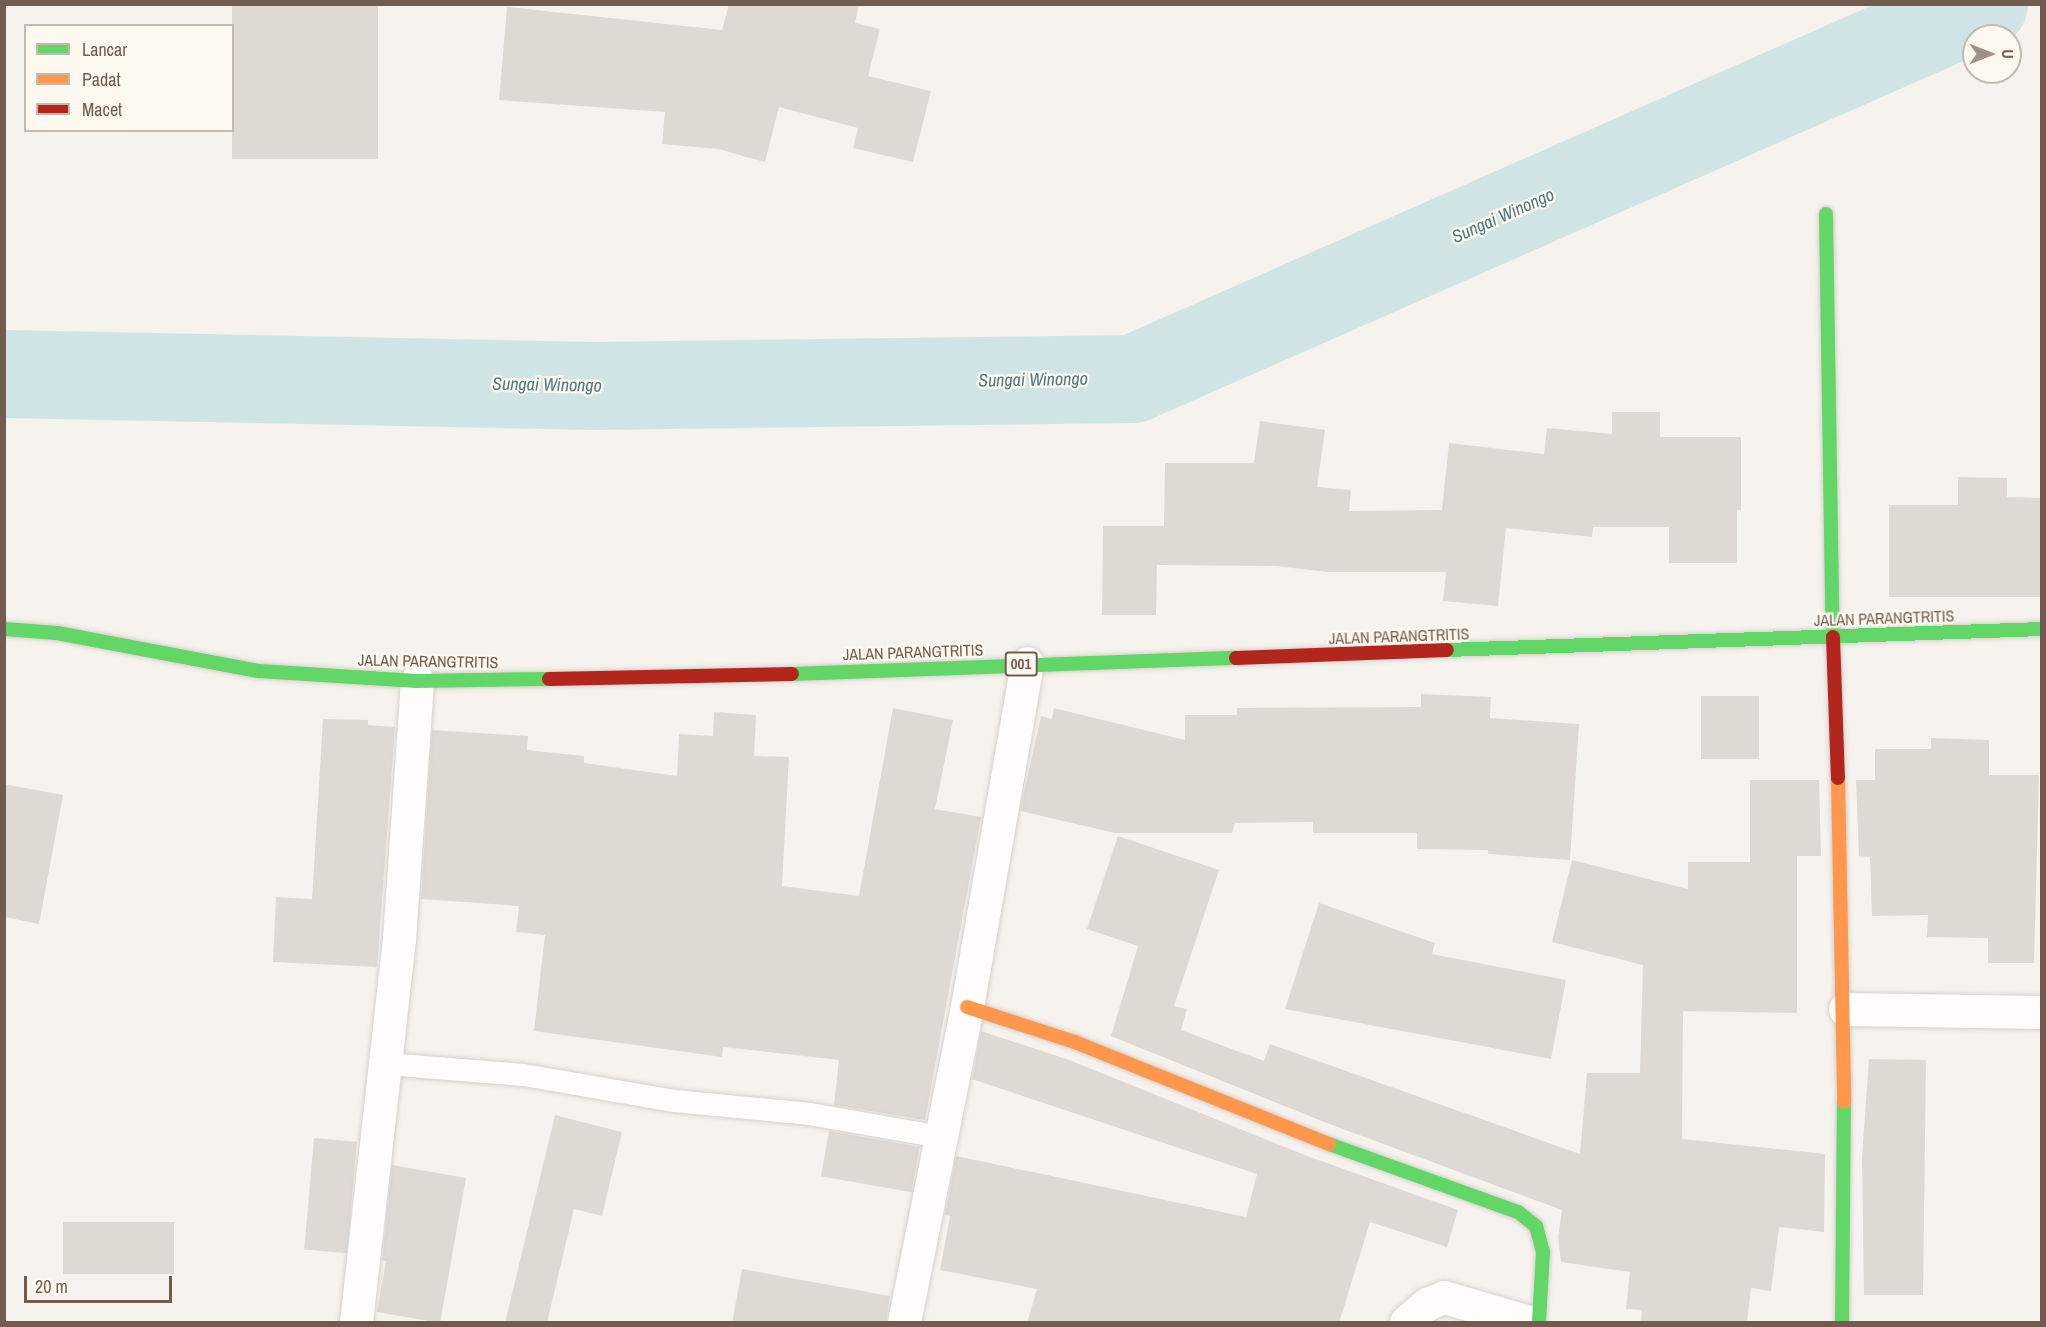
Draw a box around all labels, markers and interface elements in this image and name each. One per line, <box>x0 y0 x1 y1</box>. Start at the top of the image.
legend <box>24 24 234 132</box>
north arrow <box>1962 24 2022 84</box>
text: Lancar <box>82 37 127 62</box>
text: U <box>1997 49 2019 59</box>
text: Padat <box>82 67 121 92</box>
text: Macet <box>82 97 122 122</box>
water label: Sungai Winongo <box>1449 184 1557 248</box>
water label: Sungai Winongo <box>978 368 1088 392</box>
water label: Sungai Winongo <box>492 373 602 397</box>
street label: JALAN PARANGTRITIS <box>1813 606 1955 630</box>
street label: JALAN PARANGTRITIS <box>1328 624 1470 648</box>
street label: JALAN PARANGTRITIS <box>842 640 984 664</box>
street label: JALAN PARANGTRITIS <box>358 650 498 672</box>
road number: 001 <box>1004 652 1038 676</box>
scale bar <box>27 1264 176 1302</box>
text: 20 m <box>35 1274 68 1299</box>

